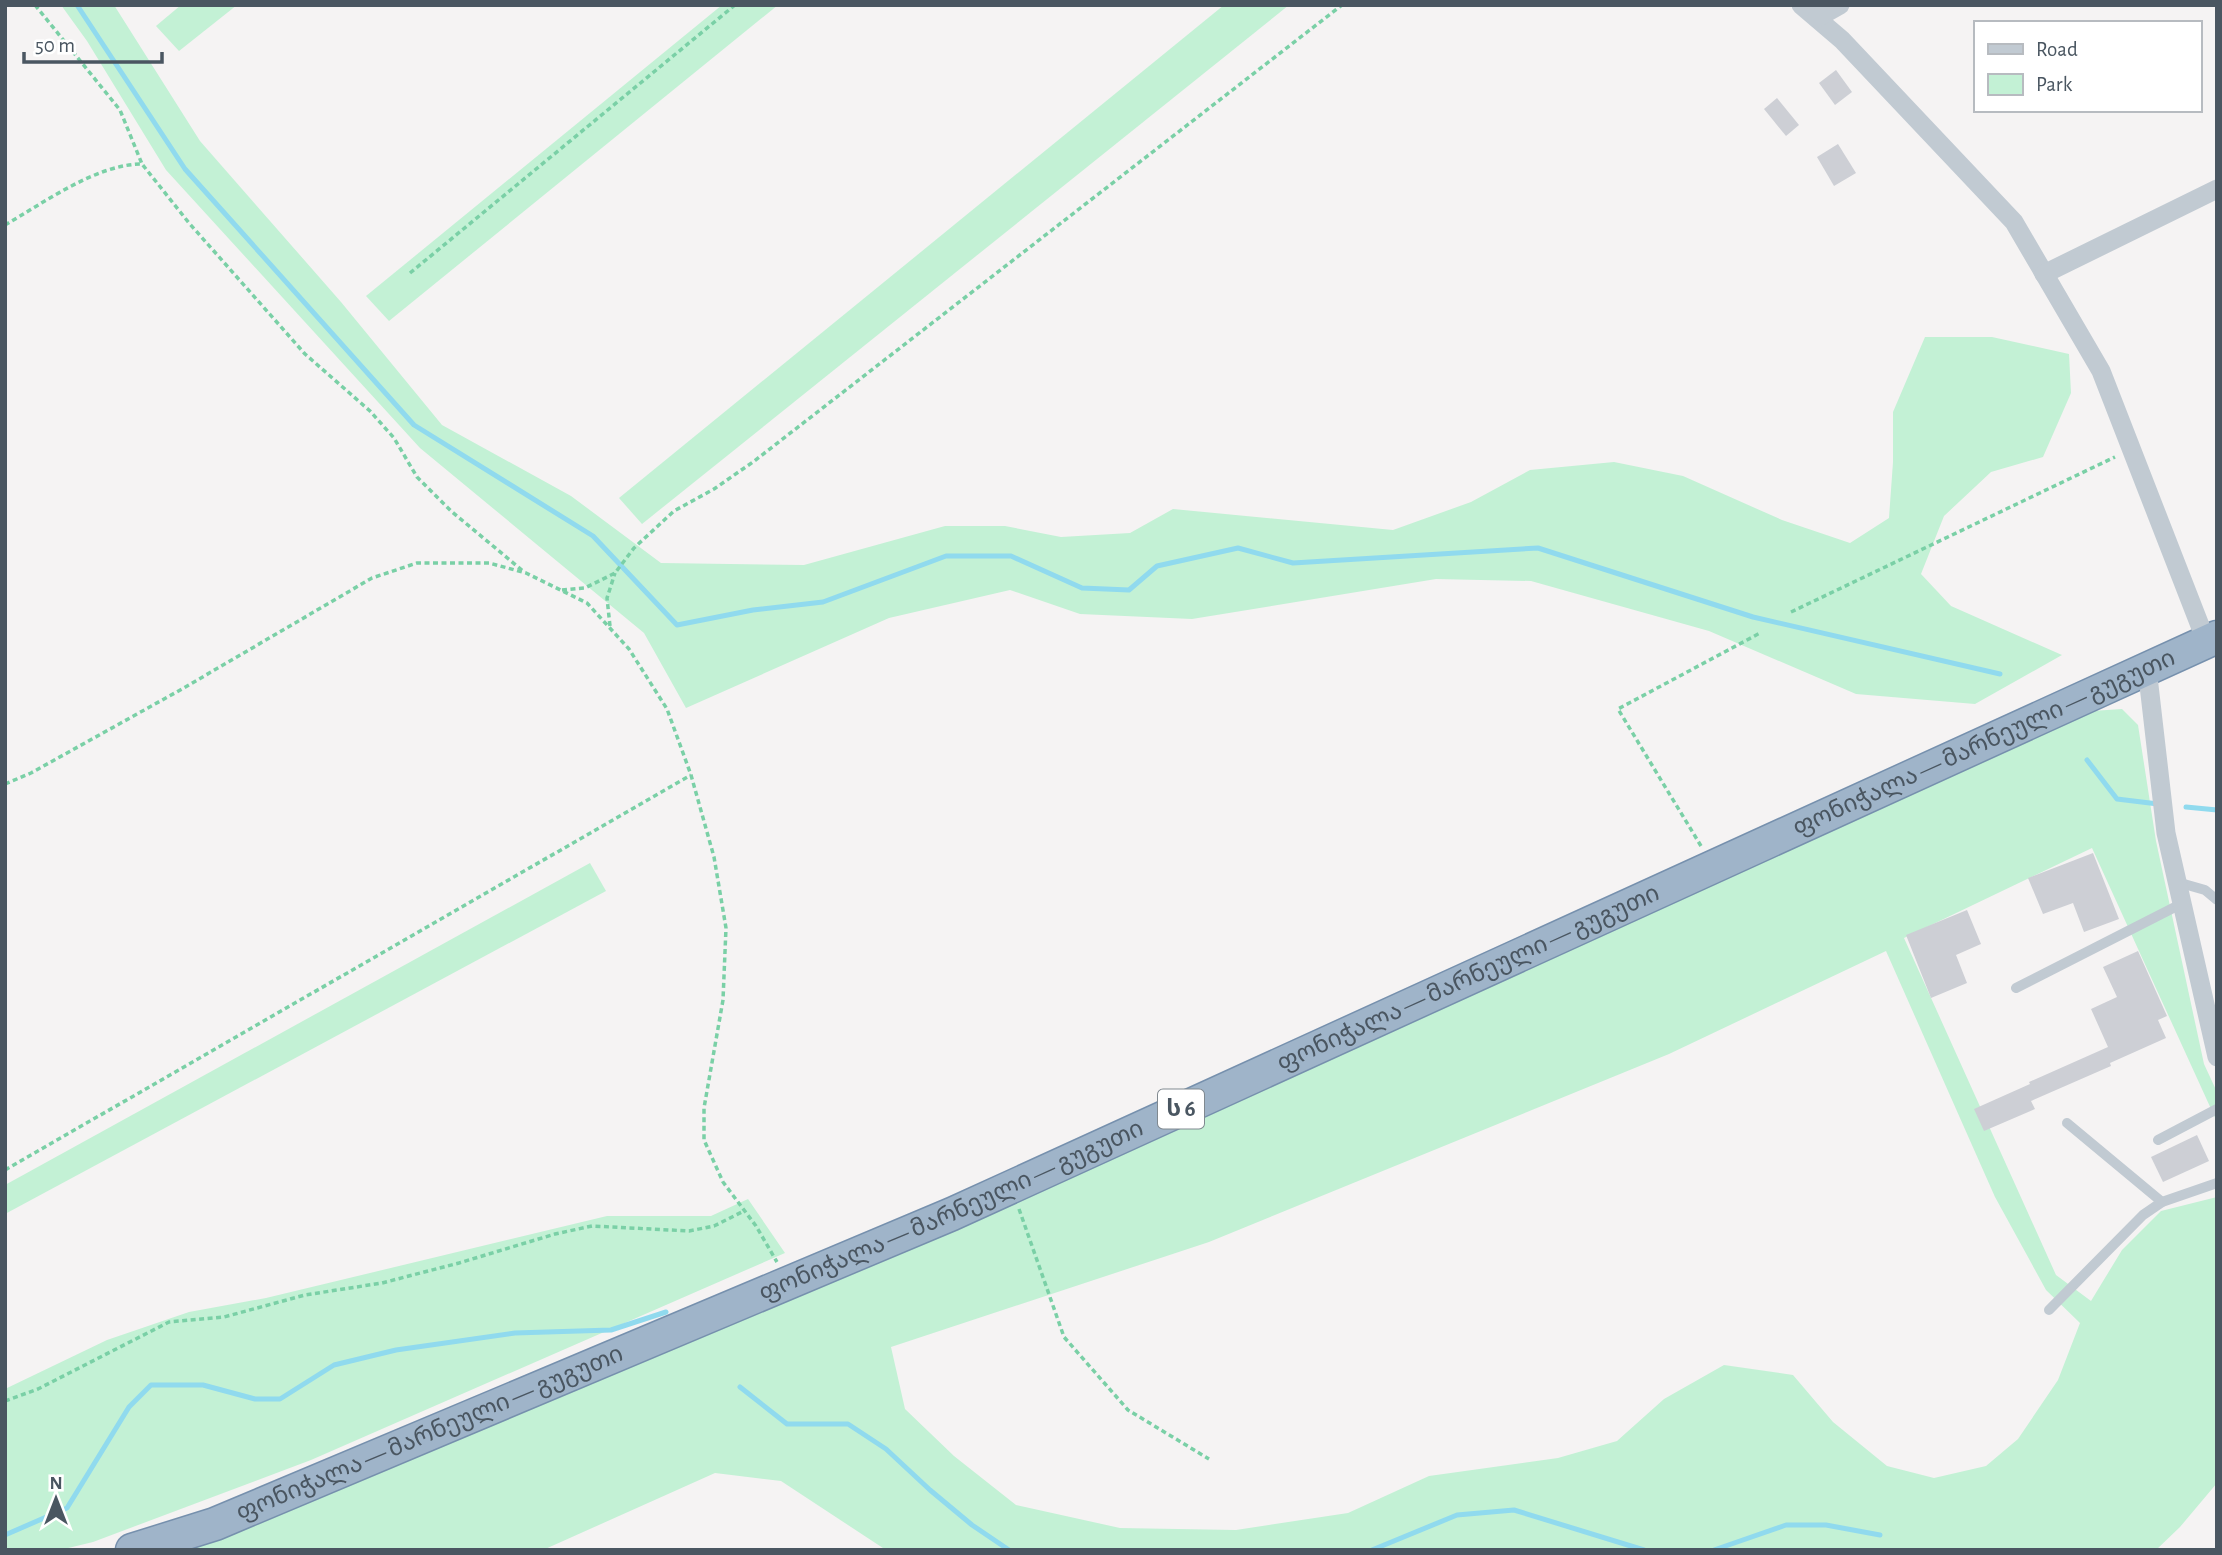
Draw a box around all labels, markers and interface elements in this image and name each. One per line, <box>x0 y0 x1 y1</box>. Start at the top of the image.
scale bar <box>24 21 163 65</box>
legend <box>1974 21 2201 112</box>
text: 50 m <box>35 35 75 56</box>
text: Road <box>2036 39 2078 60</box>
text: Park <box>2036 74 2073 95</box>
street label: ფონიჭალა — მარნეული — გუგუთი <box>1789 646 2179 842</box>
street label: ფონიჭალა — მარნეული — გუგუთი <box>1274 881 1663 1077</box>
road number: ს 6 <box>1158 1090 1204 1128</box>
street label: ფონიჭალა — მარნეული — გუგუთი <box>756 1116 1147 1307</box>
street label: ფონიჭალა — მარნეული — გუგუთი <box>233 1342 627 1527</box>
north arrow <box>21 1464 91 1534</box>
text: N <box>49 1474 63 1493</box>

